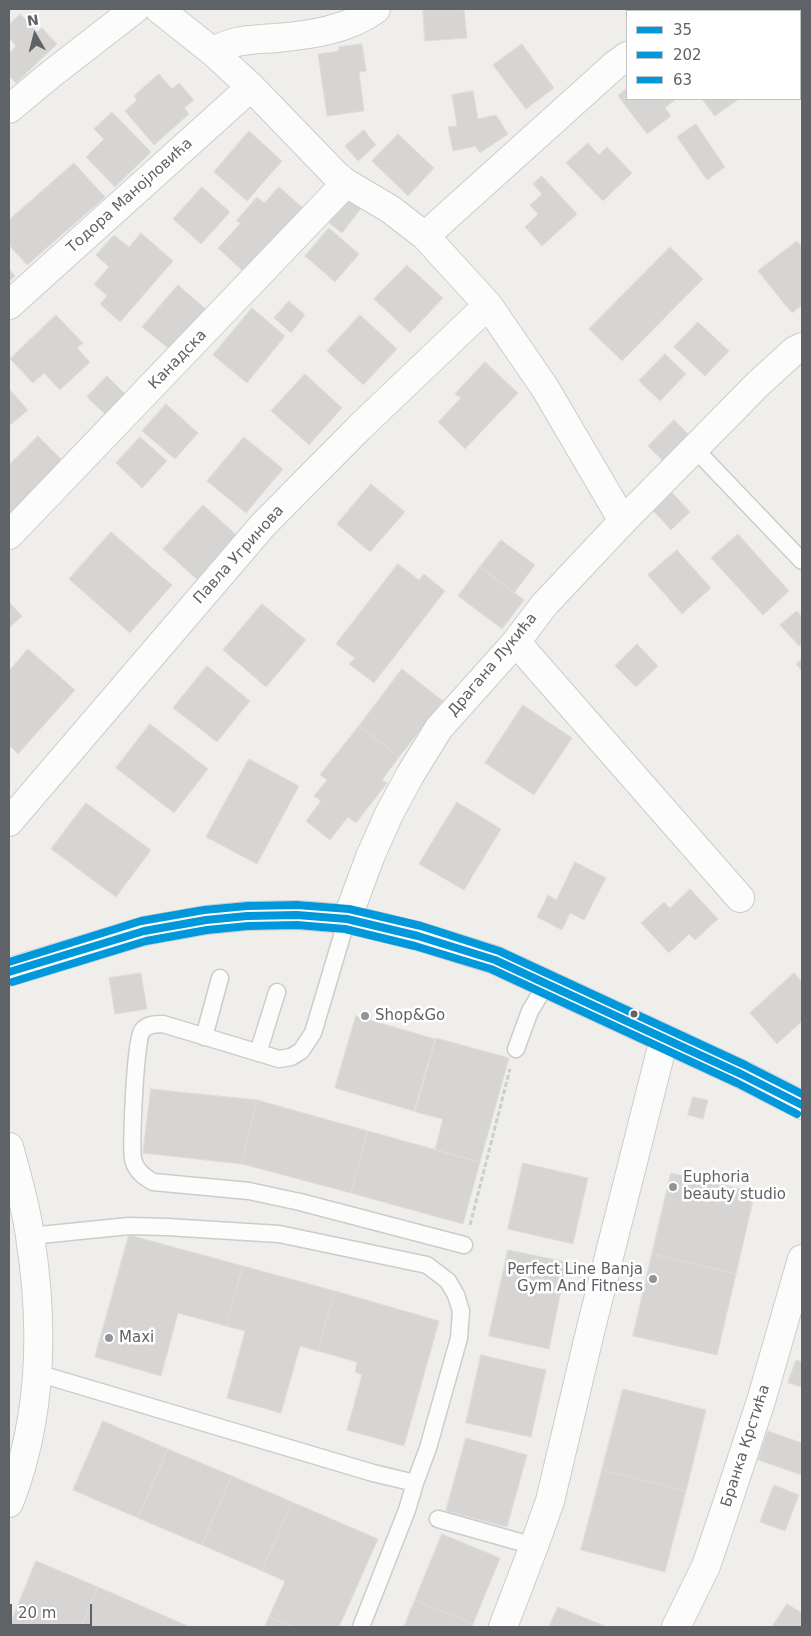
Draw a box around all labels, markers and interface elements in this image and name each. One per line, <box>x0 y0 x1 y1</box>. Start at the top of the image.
north arrow <box>10 10 60 60</box>
legend <box>626 10 801 100</box>
text: N <box>26 11 40 29</box>
text: 35 <box>673 21 692 39</box>
text: 202 <box>673 46 702 64</box>
text: 63 <box>673 71 692 89</box>
street label: Тодора Манојловића <box>63 135 197 257</box>
street label: Канадска <box>145 327 211 393</box>
street label: Павла Угринова <box>190 502 288 608</box>
street label: Драгана Лукића <box>445 610 541 720</box>
place label: Shop&Go <box>375 1007 445 1025</box>
unlabelled marker <box>629 1009 639 1019</box>
marker: Shop&Go <box>359 1010 371 1022</box>
place label: Euphoria beauty studio <box>683 1169 786 1204</box>
marker: Euphoria beauty studio <box>667 1181 679 1193</box>
place label: Perfect Line Banja Gym And Fitness <box>507 1261 643 1296</box>
marker: Perfect Line Banja Gym And Fitness <box>647 1273 659 1285</box>
place label: Maxi <box>119 1329 154 1347</box>
marker: Maxi <box>103 1332 115 1344</box>
street label: Бранка Крстића <box>718 1382 774 1510</box>
scale bar <box>12 1594 95 1626</box>
text: 20 m <box>18 1604 56 1622</box>

